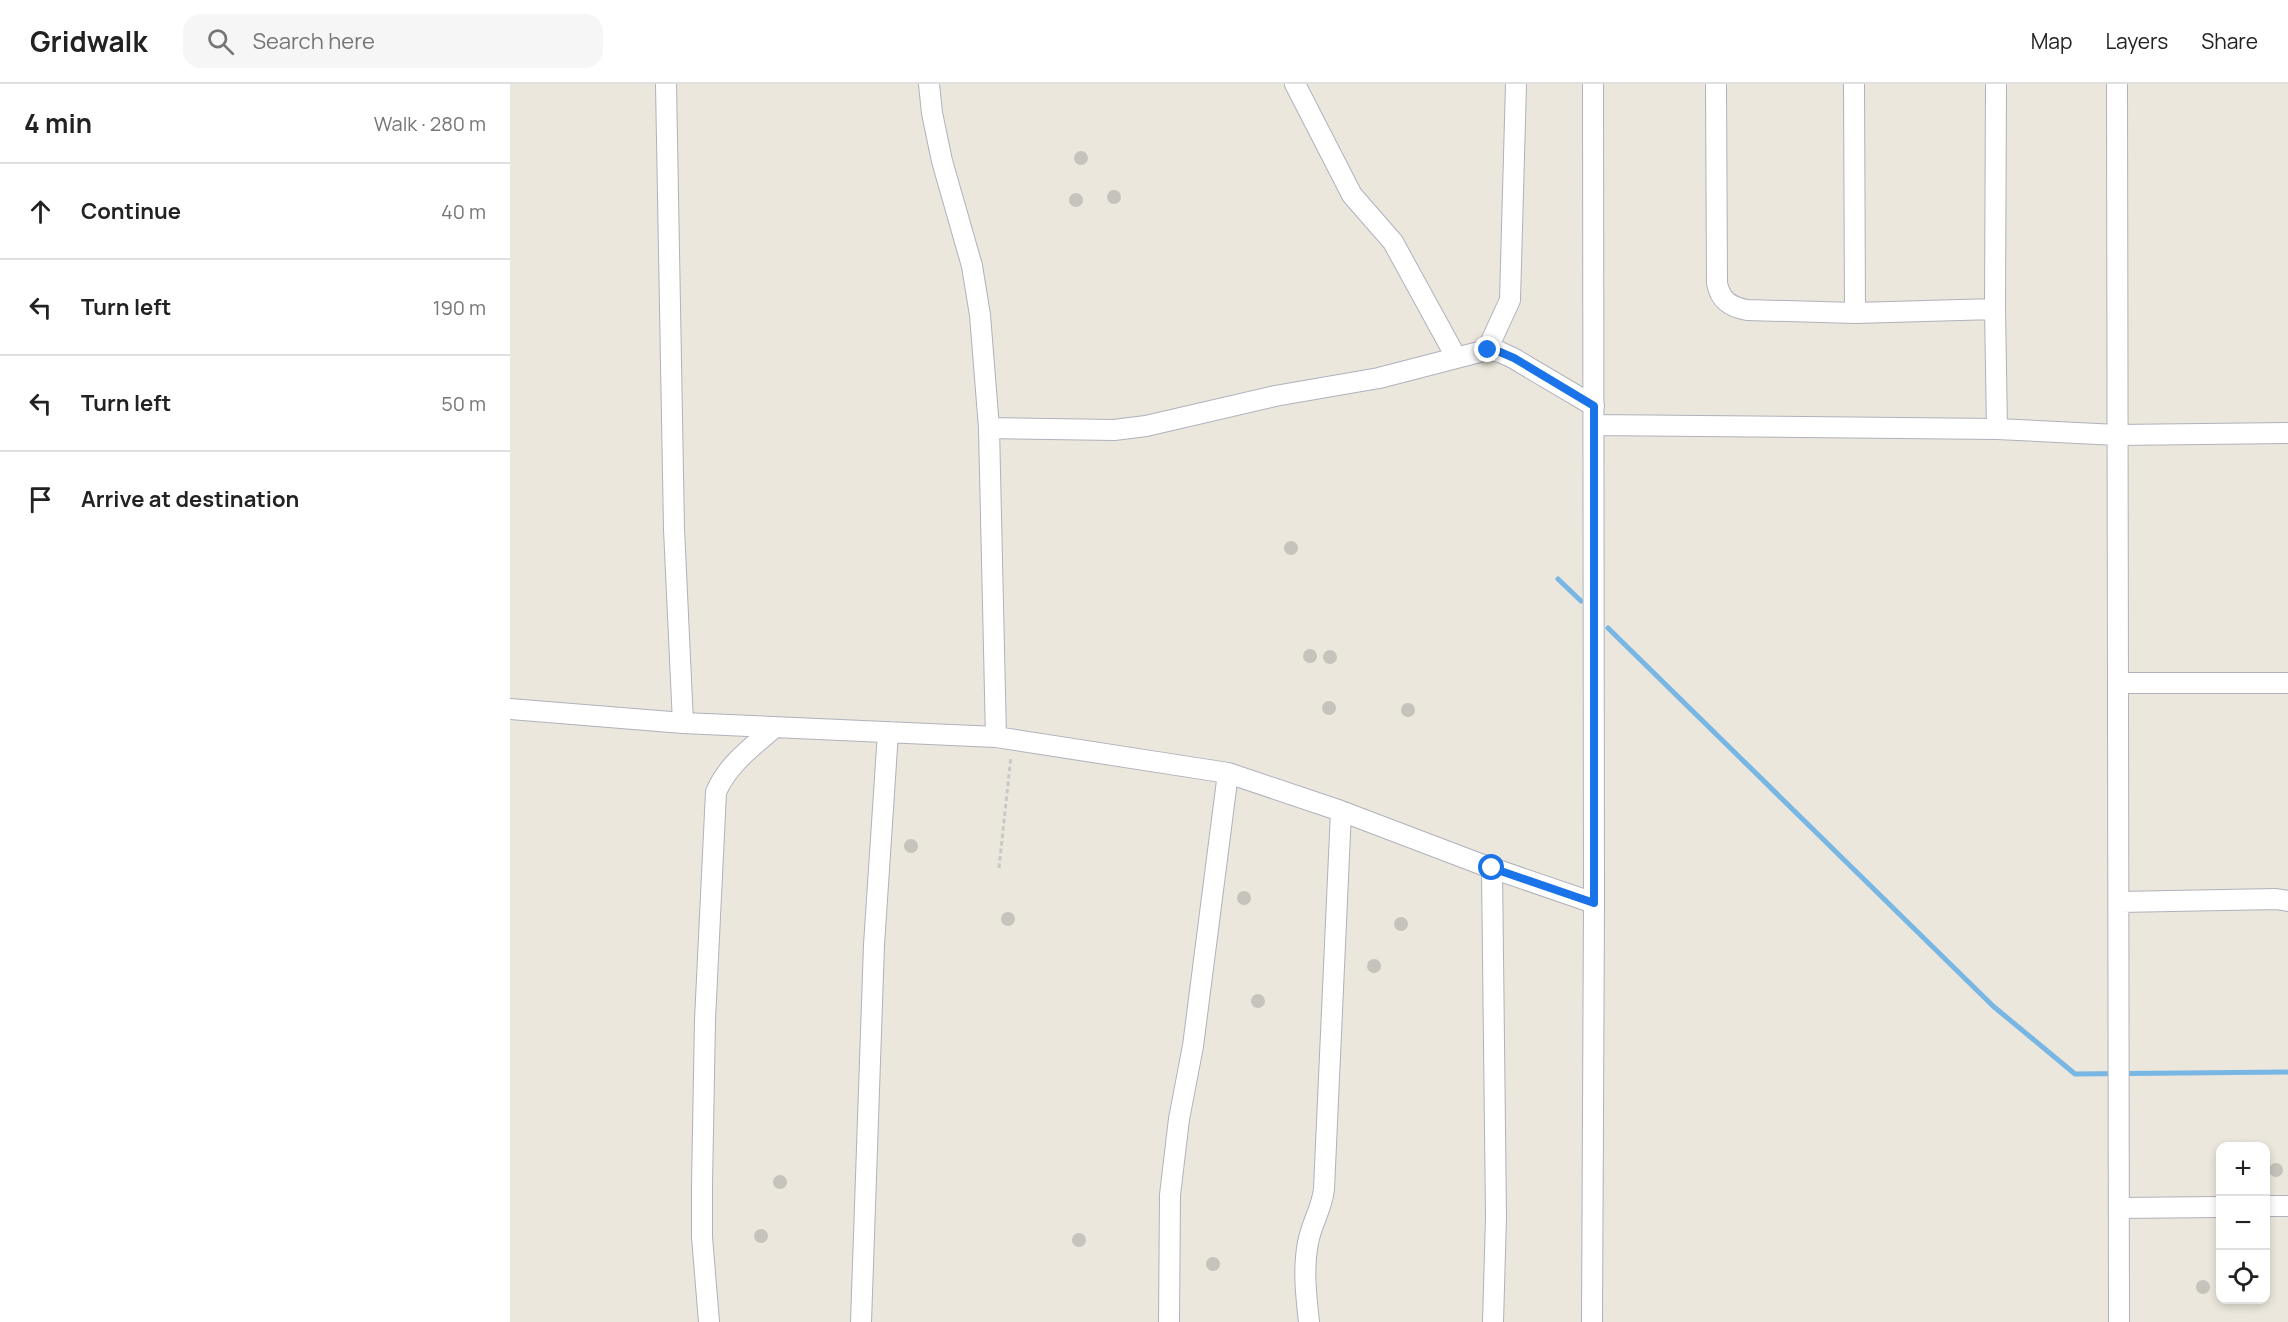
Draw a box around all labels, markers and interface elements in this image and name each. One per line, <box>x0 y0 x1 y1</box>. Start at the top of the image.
search box <box>183 14 603 68</box>
text: Gridwalk <box>30 22 147 60</box>
icon: search <box>204 25 237 58</box>
text: Search here <box>252 26 375 56</box>
text: Map <box>2031 27 2072 55</box>
text: Layers <box>2105 27 2168 55</box>
text: Share <box>2201 27 2258 55</box>
text: 4 min <box>24 105 92 141</box>
text: Walk · 280 m <box>374 110 486 137</box>
icon: ahead <box>24 195 57 228</box>
text: Continue <box>81 196 181 226</box>
text: 40 m <box>441 198 486 225</box>
icon: left <box>24 291 57 324</box>
text: Turn left <box>81 292 171 322</box>
text: 190 m <box>433 294 486 321</box>
route end <box>1474 336 1500 362</box>
icon: left <box>24 387 57 420</box>
text: Turn left <box>81 388 171 418</box>
text: 50 m <box>441 390 486 417</box>
icon: arrive <box>24 483 57 516</box>
text: Arrive at destination <box>81 484 299 514</box>
route start <box>1478 854 1504 880</box>
map controls <box>2216 1142 2270 1304</box>
button: + <box>2216 1142 2270 1196</box>
button: − <box>2216 1196 2270 1250</box>
button: locate <box>2216 1250 2270 1304</box>

